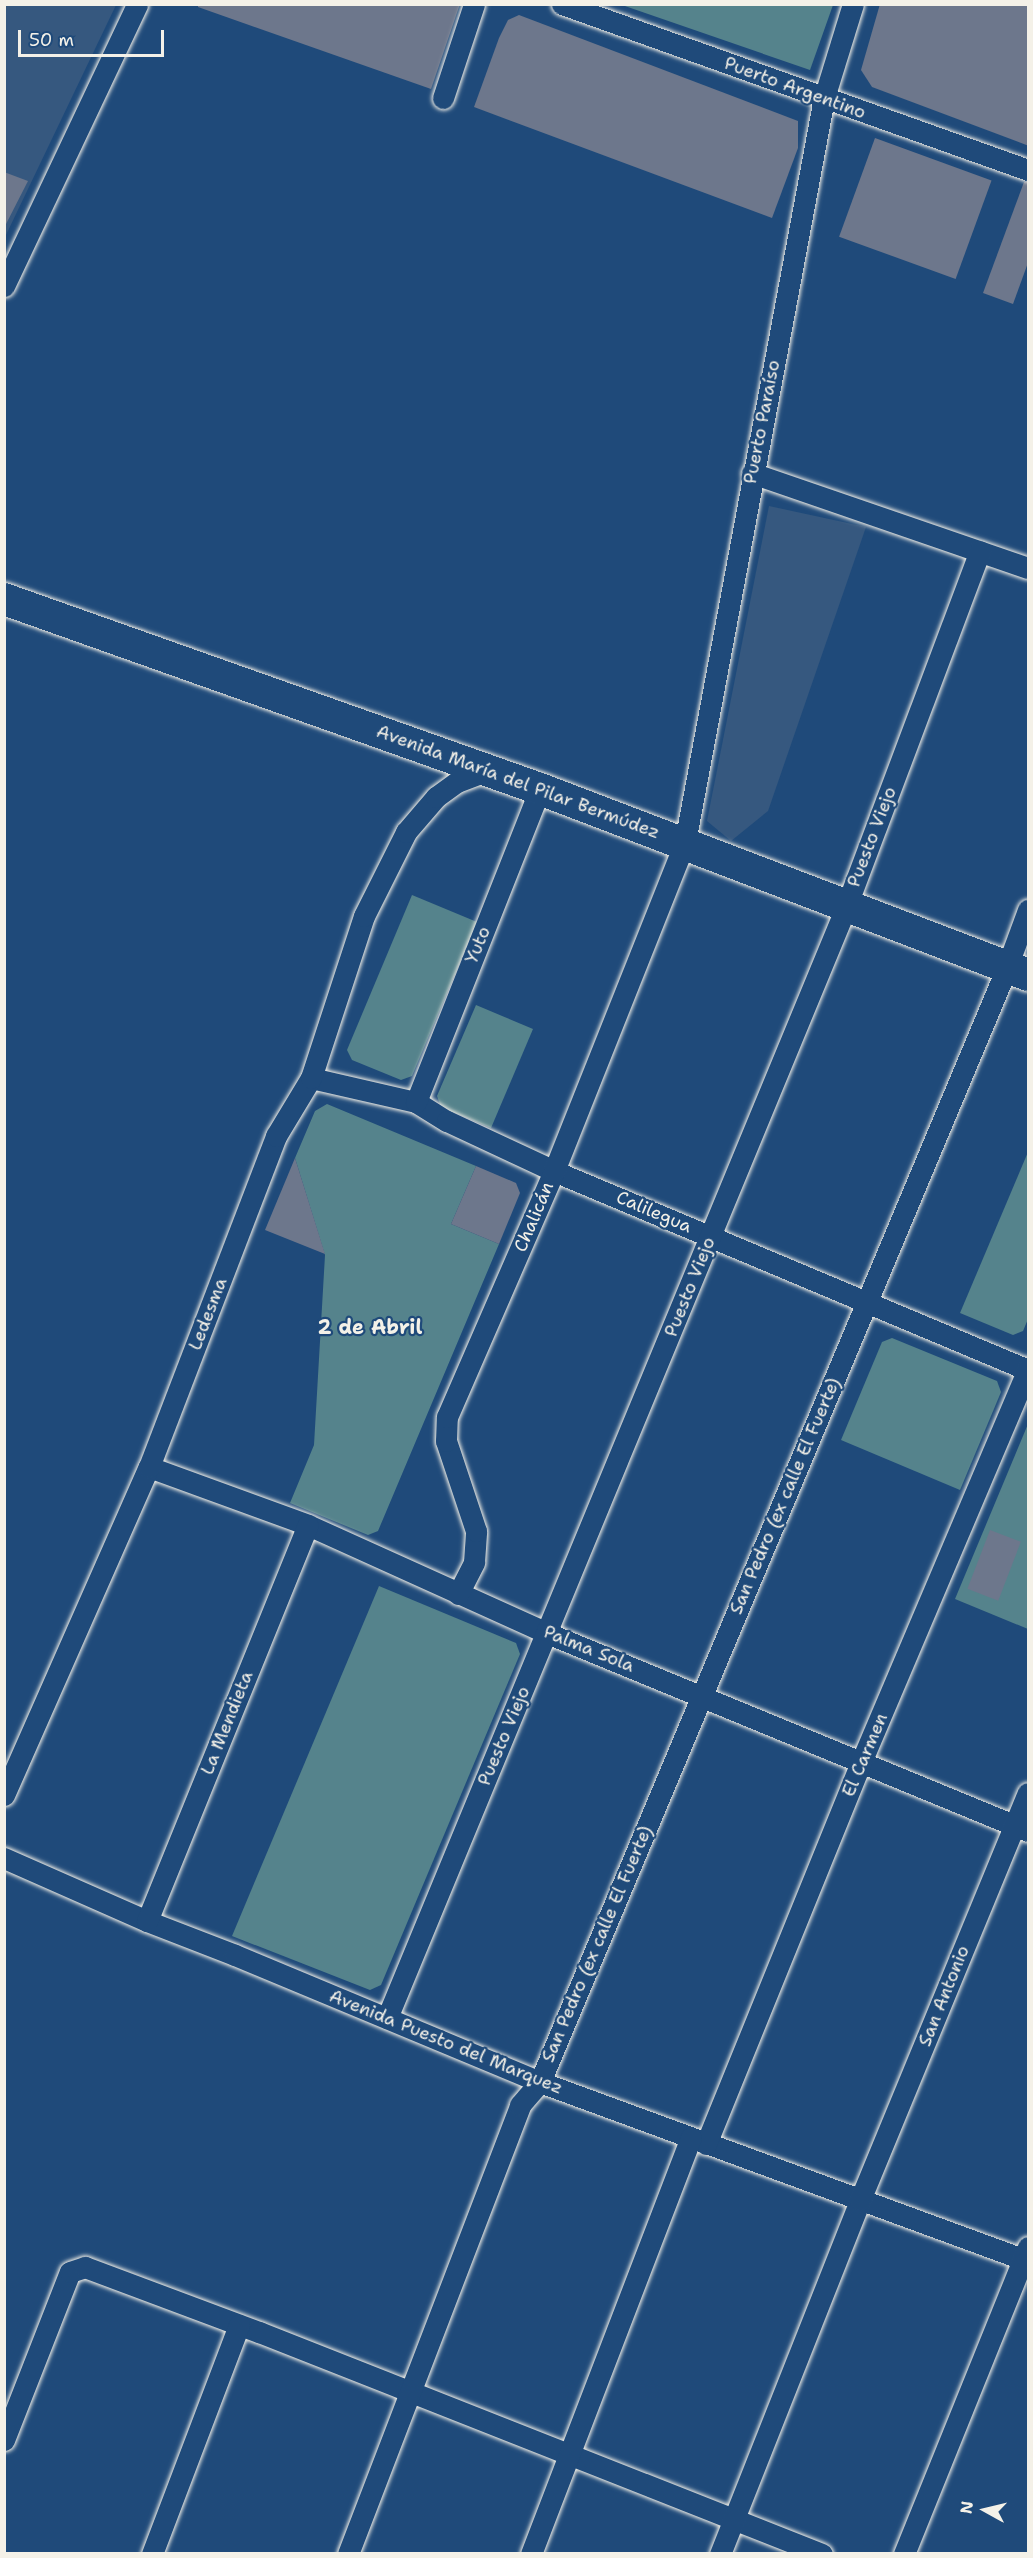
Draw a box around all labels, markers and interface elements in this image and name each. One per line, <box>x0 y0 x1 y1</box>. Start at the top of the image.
scale bar <box>21 18 166 56</box>
text: 50 m <box>29 28 74 52</box>
street label: Puerto Argentino <box>721 52 869 124</box>
street label: Puerto Paraíso <box>739 358 785 486</box>
street label: Avenida María del Pilar Bermúdez <box>373 721 663 843</box>
street label: Puesto Viejo <box>843 784 901 890</box>
street label: Yuto <box>461 923 495 967</box>
street label: Chalicán <box>510 1179 558 1255</box>
street label: Calilegua <box>613 1186 695 1238</box>
street label: Puesto Viejo <box>660 1234 720 1340</box>
street label: Ledesma <box>184 1275 232 1353</box>
district label: 2 de Abril <box>318 1315 422 1339</box>
street label: San Pedro (ex calle El Fuerte) <box>725 1374 845 1618</box>
street label: Palma Sola <box>540 1621 638 1677</box>
street label: La Mendieta <box>196 1668 258 1778</box>
street label: Puesto Viejo <box>473 1683 535 1789</box>
street label: El Carmen <box>838 1710 892 1800</box>
street label: San Pedro (ex calle El Fuerte) <box>537 1822 657 2066</box>
street label: San Antonio <box>914 1943 974 2049</box>
street label: Avenida Puesto del Marquez <box>326 1985 566 2099</box>
north arrow <box>955 2480 1015 2540</box>
text: N <box>955 2500 978 2515</box>

